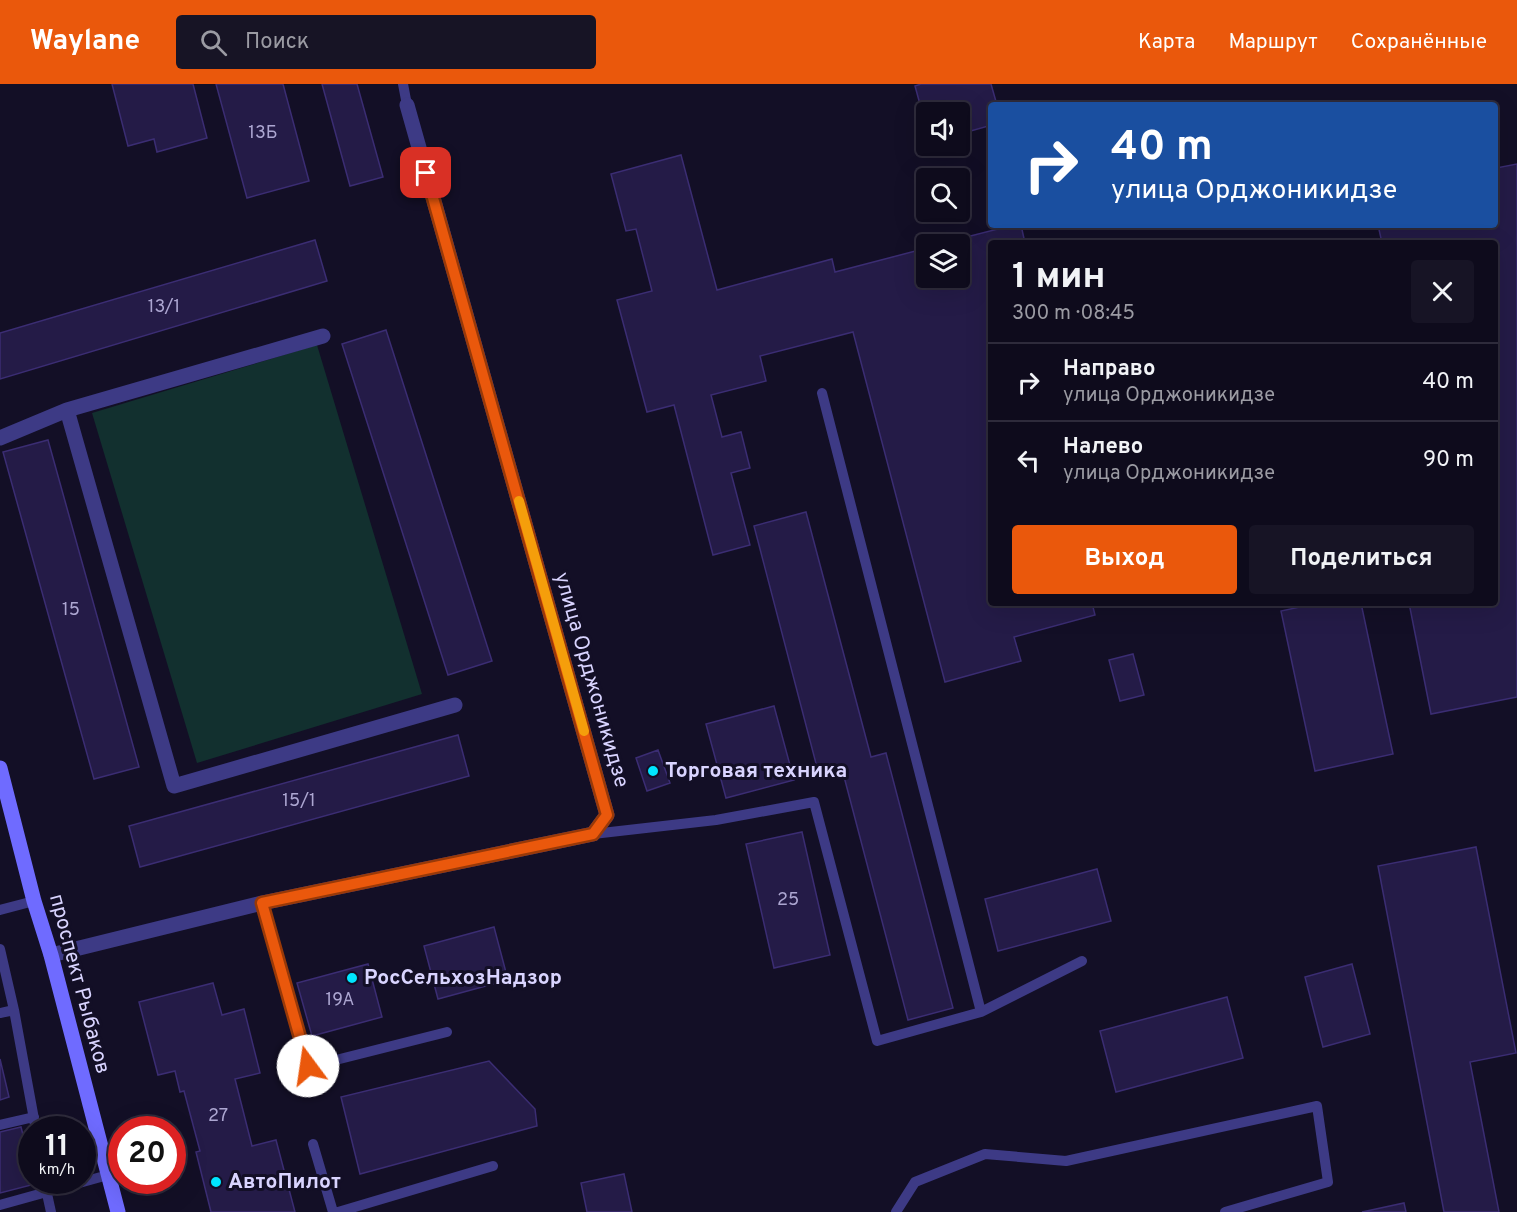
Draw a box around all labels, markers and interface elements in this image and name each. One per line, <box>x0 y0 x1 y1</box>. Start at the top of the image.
search box <box>176 15 596 69</box>
text: Waylane <box>30 24 140 60</box>
icon: search <box>197 26 230 59</box>
text: Поиск <box>245 29 309 56</box>
text: Карта <box>1138 29 1195 56</box>
text: Маршрут <box>1228 29 1318 56</box>
text: Сохранённые <box>1351 29 1487 56</box>
map controls <box>916 102 970 288</box>
button: sound <box>916 102 970 156</box>
house number: 13Б <box>248 122 278 145</box>
text: 40 m <box>1111 122 1213 175</box>
icon: right <box>1012 126 1090 204</box>
pin <box>400 147 451 198</box>
icon: arrive <box>409 156 442 189</box>
button: search <box>916 168 970 222</box>
text: улица Орджоникидзе <box>1111 174 1397 208</box>
button: layers <box>916 234 970 288</box>
text: 1 мин <box>1012 255 1106 301</box>
button: close <box>1411 260 1474 323</box>
house number: 13/1 <box>148 296 180 319</box>
text: 300 m · 08:45 <box>1012 301 1135 327</box>
text: Направо <box>1063 356 1155 383</box>
icon: right <box>1012 366 1045 399</box>
text: 40 m <box>1422 369 1474 396</box>
text: улица Орджоникидзе <box>1063 383 1275 409</box>
text: Налево <box>1063 434 1143 461</box>
icon: left <box>1012 444 1045 477</box>
text: 90 m <box>1423 447 1474 474</box>
text: улица Орджоникидзе <box>1063 461 1275 487</box>
button: Выход <box>1012 525 1237 594</box>
button: Поделиться <box>1249 525 1474 594</box>
street label: улица Орджоникидзе <box>547 569 635 791</box>
house number: 15 <box>62 599 80 622</box>
place label: Торговая техника <box>665 758 847 785</box>
marker: Торговая техника <box>646 764 660 778</box>
house number: 15/1 <box>282 790 316 813</box>
house number: 25 <box>777 889 799 912</box>
street label: проспект Рыбаков <box>42 891 116 1077</box>
place label: РосСельхозНадзор <box>364 965 562 992</box>
marker: РосСельхозНадзор <box>345 971 359 985</box>
house number: 19А <box>326 989 354 1012</box>
position arrow <box>276 1034 340 1098</box>
house number: 27 <box>208 1105 228 1128</box>
speed limit sign: 20 <box>108 1116 186 1194</box>
text: 11 <box>45 1129 69 1166</box>
text: km/h <box>39 1161 75 1180</box>
place label: АвтоПилот <box>228 1169 341 1196</box>
marker: АвтоПилот <box>209 1175 223 1189</box>

